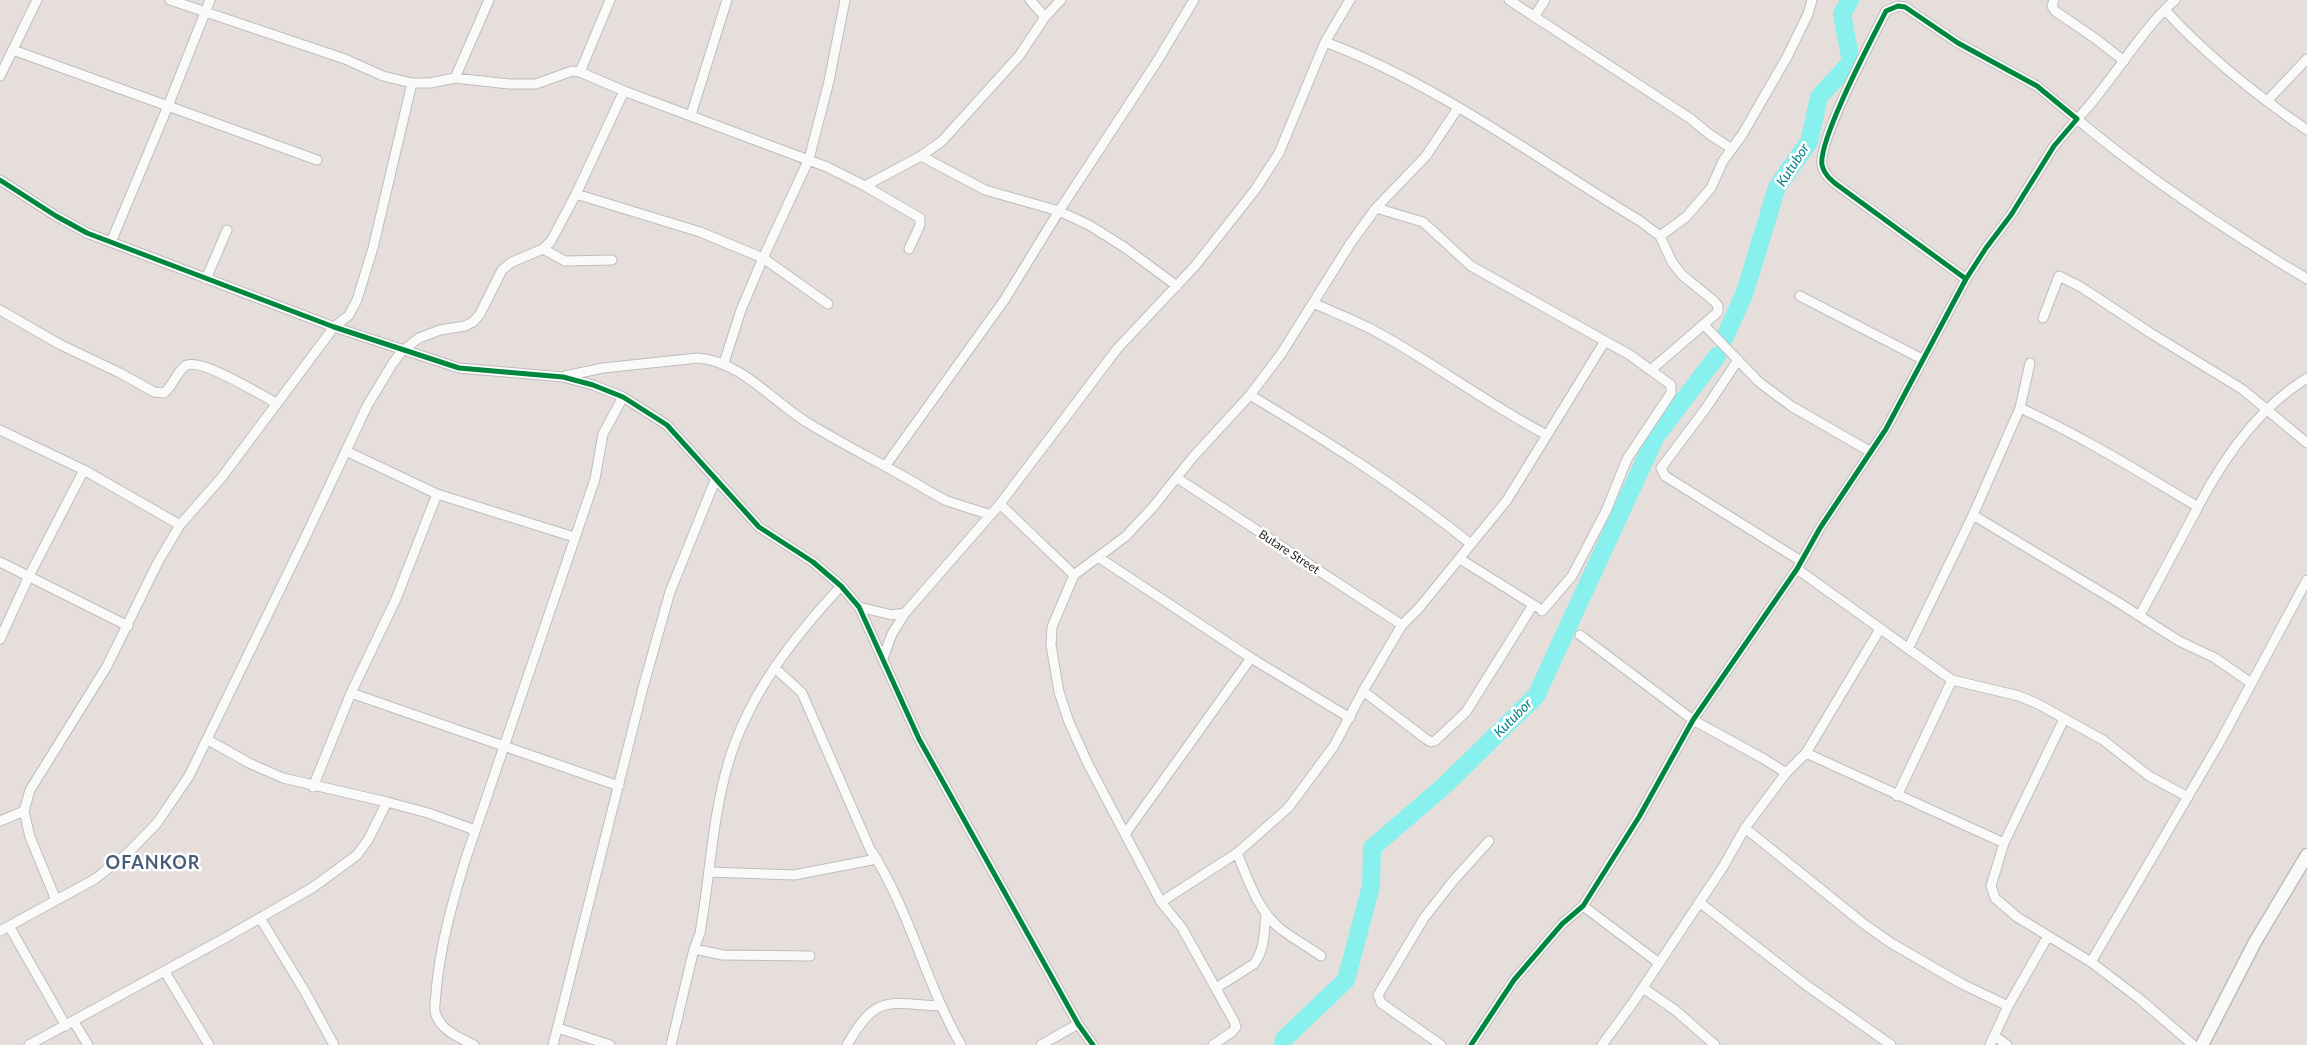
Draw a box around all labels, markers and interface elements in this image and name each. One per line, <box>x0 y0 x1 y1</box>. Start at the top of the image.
water label: Kutubor <box>1773 140 1813 190</box>
street label: Butare Street <box>1256 527 1322 577</box>
water label: Kutubor <box>1490 695 1536 741</box>
district label: OFANKOR <box>105 852 201 874</box>

